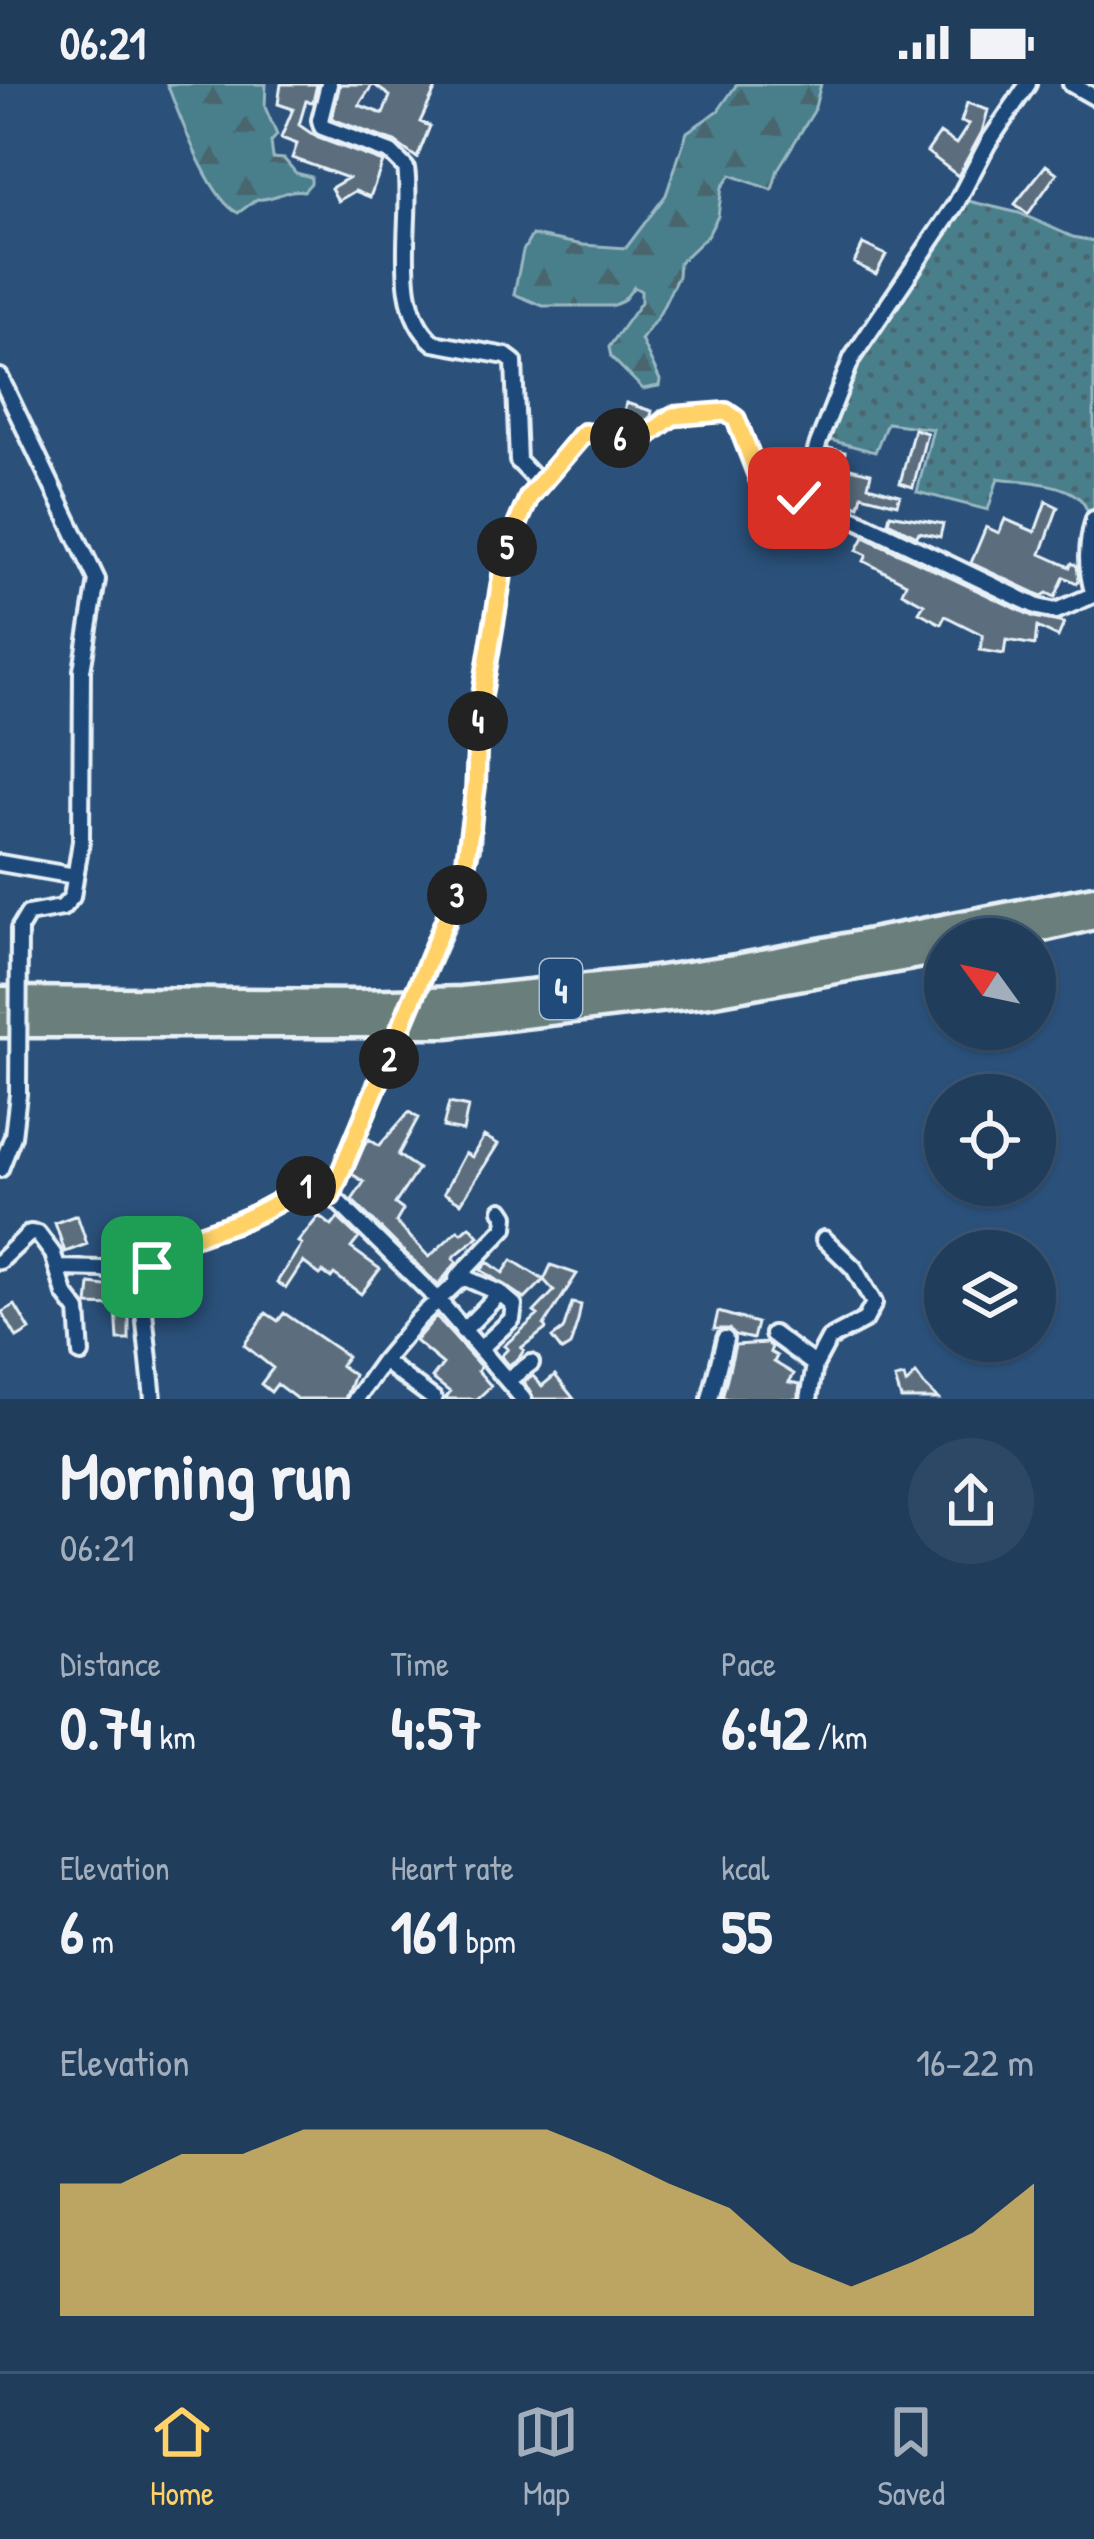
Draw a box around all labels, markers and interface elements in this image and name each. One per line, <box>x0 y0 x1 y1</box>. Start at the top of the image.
text: 06:21 <box>60 12 146 73</box>
pin: 6 <box>590 408 650 468</box>
text: 6 <box>613 416 627 460</box>
pin <box>748 447 850 549</box>
icon: check <box>766 465 832 531</box>
pin: 5 <box>477 517 537 577</box>
text: 5 <box>500 525 514 569</box>
pin: 4 <box>448 691 508 751</box>
text: 4 <box>472 699 484 743</box>
pin: 3 <box>427 865 487 925</box>
text: 3 <box>450 873 464 917</box>
north arrow <box>924 918 1056 1050</box>
map controls <box>924 918 1056 1362</box>
road number: 4 <box>540 959 582 1019</box>
pin: 2 <box>359 1029 419 1089</box>
text: 2 <box>381 1037 397 1081</box>
button: locate <box>924 1074 1056 1206</box>
pin: 1 <box>276 1156 336 1216</box>
text: 1 <box>300 1164 312 1208</box>
pin <box>101 1216 203 1318</box>
button: layers <box>924 1230 1056 1362</box>
icon: arrive <box>119 1234 185 1300</box>
text: Morning run <box>60 1430 352 1520</box>
button: share <box>908 1438 1034 1564</box>
text: 06:21 <box>60 1520 135 1573</box>
text: Distance <box>60 1642 161 1686</box>
text: Time <box>391 1642 449 1686</box>
text: Pace <box>721 1642 776 1686</box>
text: 0.74 <box>60 1686 152 1768</box>
text: 4:57 <box>391 1686 482 1768</box>
text: 6:42 <box>721 1686 810 1768</box>
text: km <box>152 1715 196 1759</box>
text: /km <box>810 1715 867 1759</box>
text: Elevation <box>60 1846 170 1890</box>
text: Heart rate <box>391 1846 514 1890</box>
text: kcal <box>721 1846 770 1890</box>
text: 6 <box>60 1890 84 1972</box>
text: 161 <box>391 1890 458 1972</box>
text: 55 <box>721 1890 772 1972</box>
text: m <box>84 1919 114 1963</box>
text: bpm <box>458 1919 516 1963</box>
text: Elevation <box>60 2035 190 2088</box>
text: 16–22 m <box>916 2035 1034 2088</box>
tab: Home <box>149 2399 215 2515</box>
tab: Map <box>513 2399 579 2515</box>
tab: Saved <box>878 2399 945 2515</box>

